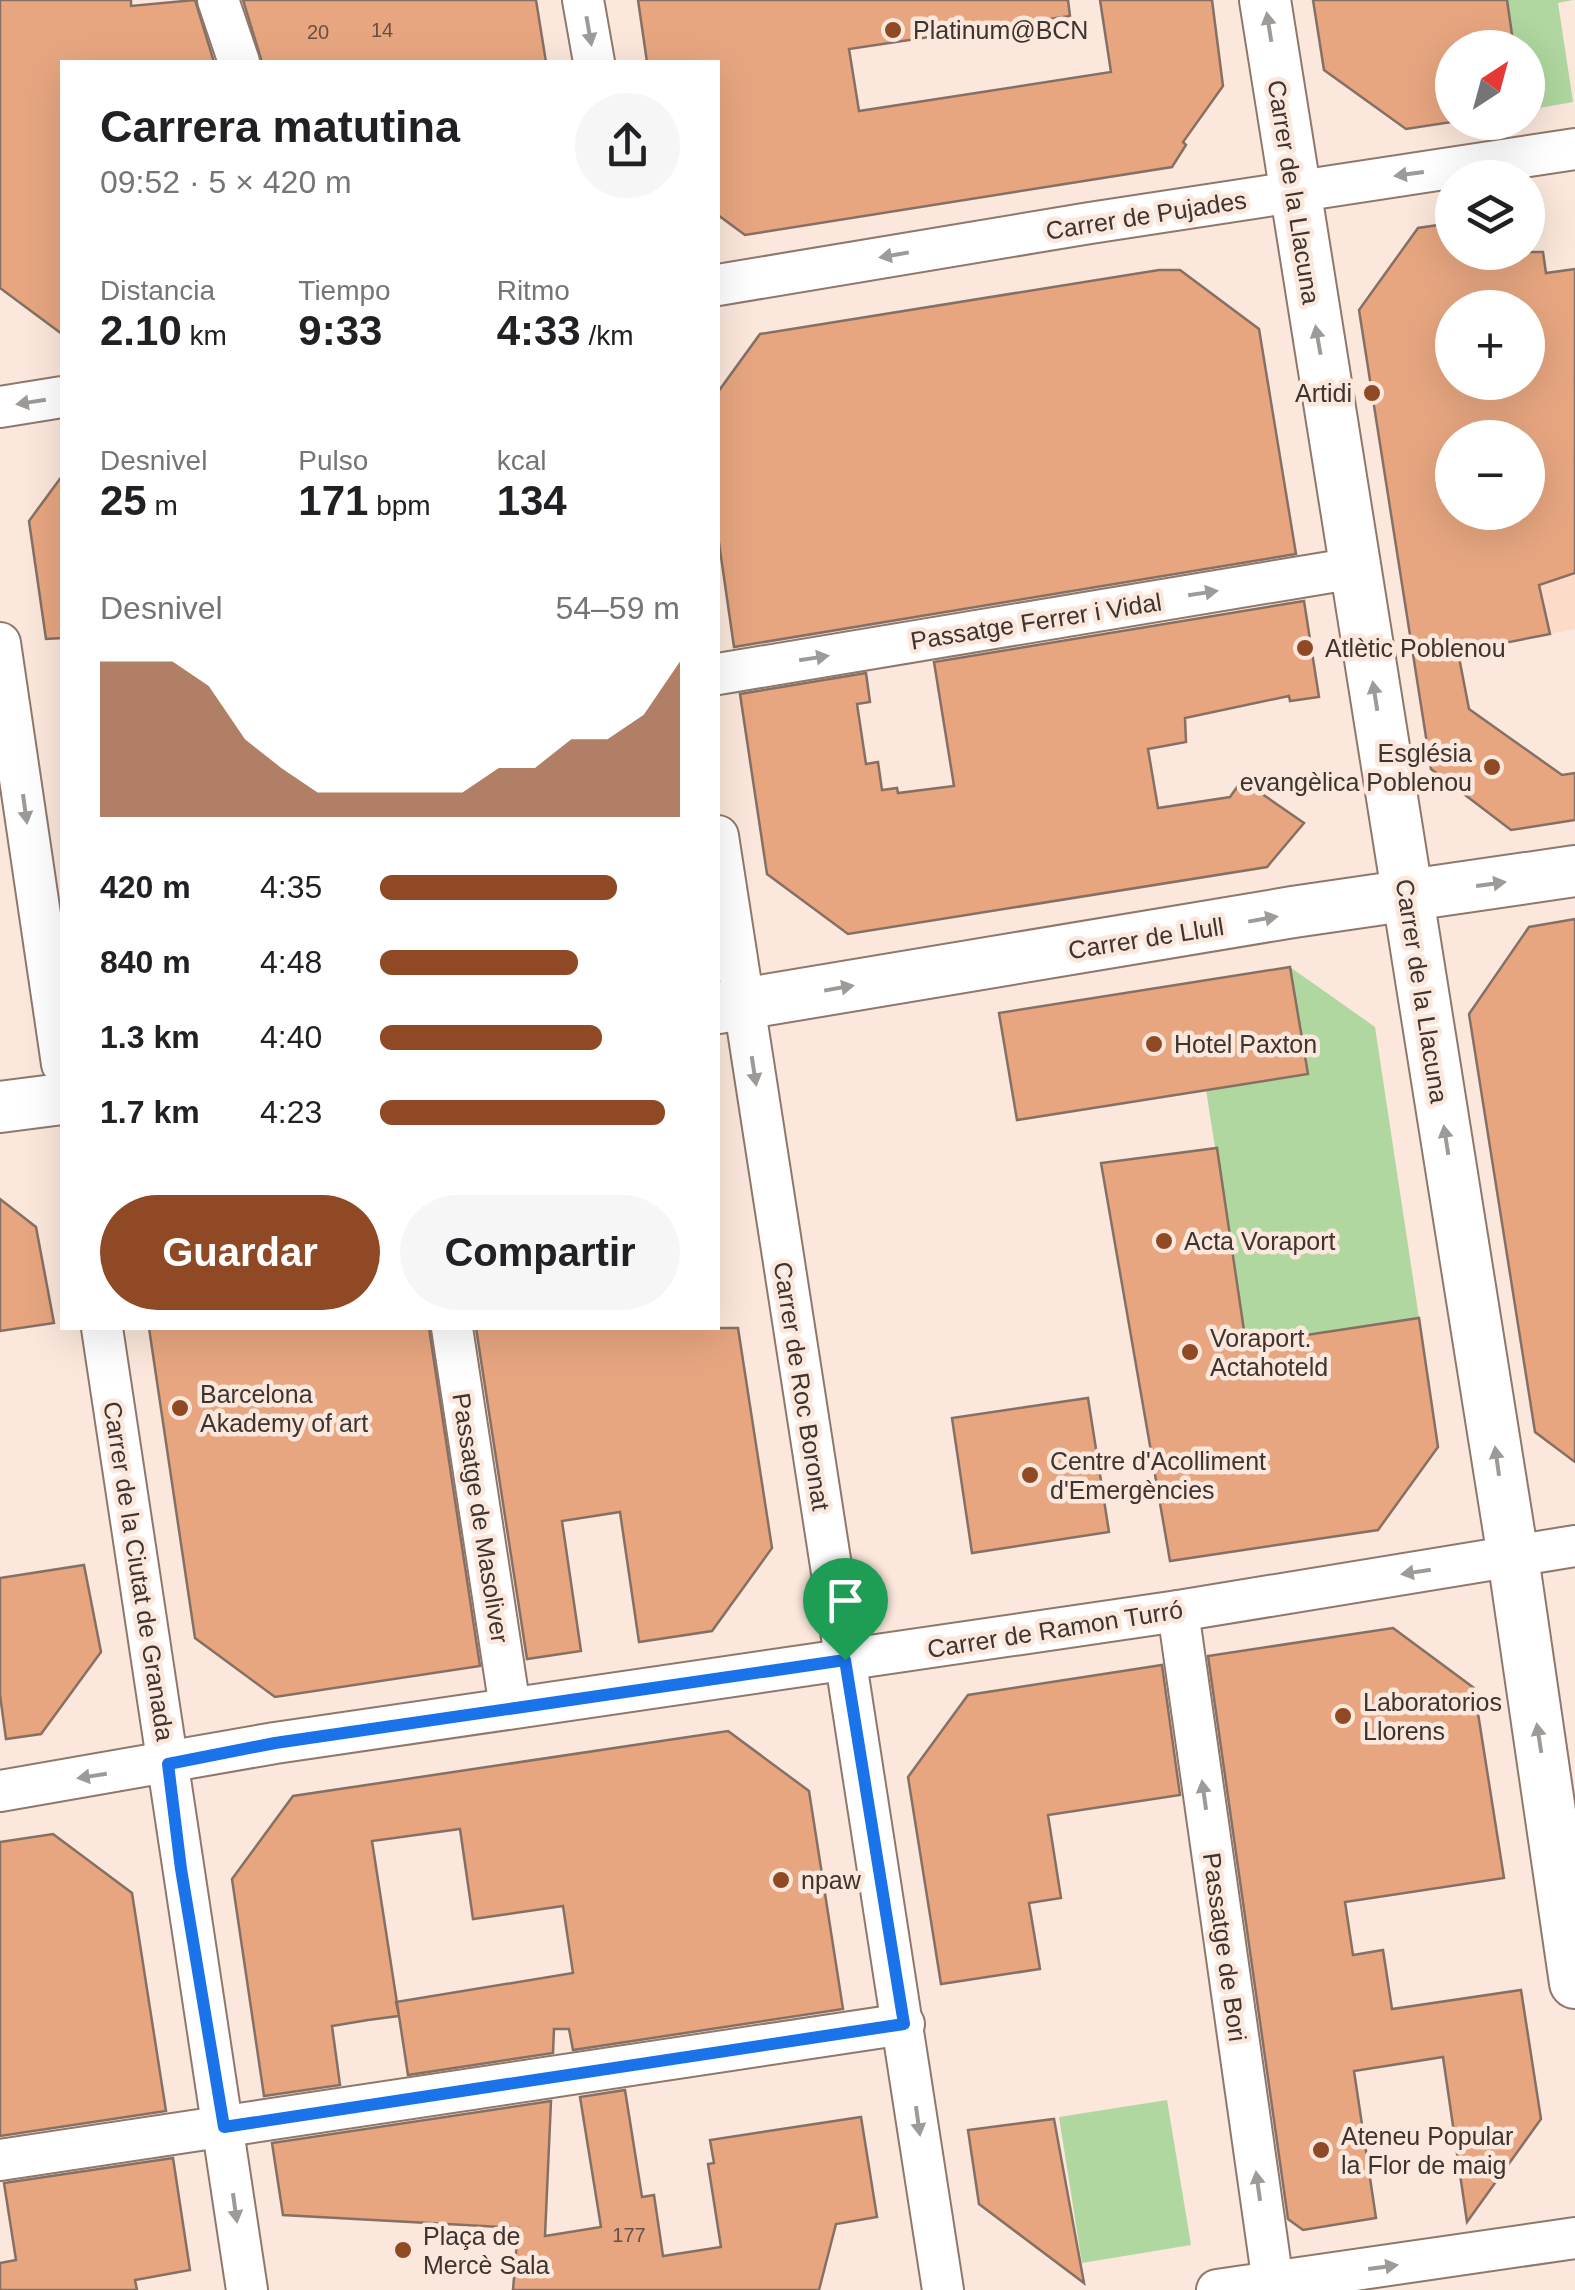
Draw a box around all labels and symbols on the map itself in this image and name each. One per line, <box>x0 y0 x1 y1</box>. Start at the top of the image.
one-way arrow <box>1260 10 1276 42</box>
one-way arrow <box>581 16 597 47</box>
place label: Platinum@BCN <box>913 16 1088 44</box>
house number: 14 <box>371 19 393 41</box>
marker: Platinum@BCN <box>882 19 904 41</box>
house number: 20 <box>307 21 329 43</box>
north arrow <box>1435 30 1545 140</box>
street label: Carrer de la Llacuna <box>1262 78 1326 306</box>
one-way arrow <box>1393 167 1425 183</box>
street label: Carrer de Pujades <box>1044 185 1248 245</box>
one-way arrow <box>878 248 909 264</box>
one-way arrow <box>1310 324 1325 356</box>
place label: Artidi <box>1295 379 1352 407</box>
marker: Artidi <box>1361 382 1383 404</box>
one-way arrow <box>15 395 47 410</box>
one-way arrow <box>1188 585 1220 600</box>
street label: Passatge Ferrer i Vidal <box>908 587 1164 655</box>
place label: Atlètic Poblenou <box>1325 634 1506 662</box>
marker: Atlètic Poblenou <box>1294 637 1316 659</box>
one-way arrow <box>798 650 830 665</box>
one-way arrow <box>1367 680 1382 711</box>
place label: Església evangèlica Poblenou <box>1240 739 1472 796</box>
marker: Església evangèlica Poblenou <box>1481 756 1503 778</box>
one-way arrow <box>17 794 33 825</box>
one-way arrow <box>1476 875 1507 891</box>
street label: Carrer de la Llacuna <box>1390 877 1454 1105</box>
one-way arrow <box>1248 911 1279 926</box>
street label: Carrer de Llull <box>1066 912 1226 964</box>
one-way arrow <box>823 980 855 995</box>
place label: Hotel Paxton <box>1174 1030 1317 1058</box>
marker: Hotel Paxton <box>1143 1033 1165 1055</box>
one-way arrow <box>746 1056 762 1087</box>
one-way arrow <box>1437 1123 1453 1155</box>
place label: Acta Voraport <box>1184 1227 1336 1255</box>
marker: Acta Voraport <box>1153 1230 1175 1252</box>
street label: Carrer de Roc Boronat <box>768 1260 836 1512</box>
place label: Voraport. Actahoteld <box>1210 1324 1328 1381</box>
marker: Voraport. Actahoteld <box>1179 1341 1201 1363</box>
place label: Barcelona Akademy of art <box>200 1380 368 1437</box>
street label: Passatge de Masoliver <box>447 1391 515 1645</box>
marker: Barcelona Akademy of art <box>169 1397 191 1419</box>
street label: Carrer de la Ciutat de Granada <box>98 1399 180 1743</box>
one-way arrow <box>1488 1444 1504 1476</box>
place label: Centre d'Acolliment d'Emergències <box>1050 1447 1266 1504</box>
marker: Centre d'Acolliment d'Emergències <box>1019 1464 1041 1486</box>
pin <box>803 1558 888 1661</box>
one-way arrow <box>1400 1565 1431 1580</box>
street label: Carrer de Ramon Turró <box>925 1595 1185 1663</box>
place label: Laboratorios Llorens <box>1363 1688 1502 1745</box>
marker: Laboratorios Llorens <box>1332 1705 1354 1727</box>
one-way arrow <box>1531 1722 1546 1754</box>
one-way arrow <box>76 1769 107 1784</box>
one-way arrow <box>1195 1779 1211 1811</box>
street label: Passatge de Bori <box>1198 1851 1252 2043</box>
place label: npaw <box>801 1866 862 1894</box>
marker: npaw <box>770 1869 792 1891</box>
one-way arrow <box>910 2105 926 2137</box>
place label: Ateneu Popular la Flor de maig <box>1341 2122 1513 2179</box>
marker: Ateneu Popular la Flor de maig <box>1310 2139 1332 2161</box>
one-way arrow <box>1250 2170 1266 2202</box>
one-way arrow <box>228 2193 244 2225</box>
place label: Plaça de Mercè Sala <box>423 2222 550 2279</box>
house number: 177 <box>612 2224 646 2246</box>
marker: Plaça de Mercè Sala <box>392 2239 414 2261</box>
one-way arrow <box>1368 2258 1399 2274</box>

